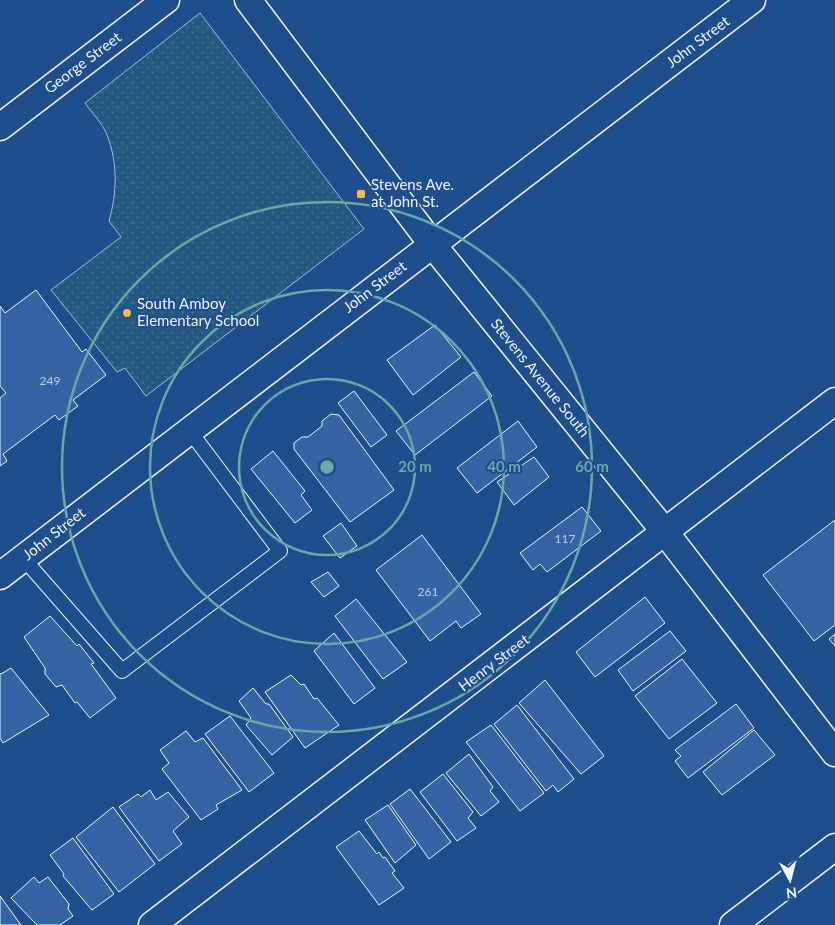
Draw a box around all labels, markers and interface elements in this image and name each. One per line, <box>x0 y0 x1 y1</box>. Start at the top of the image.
street label: John Street <box>662 11 733 71</box>
street label: George Street <box>40 27 125 97</box>
place label: Stevens Ave. at John St. <box>371 175 454 210</box>
marker: Stevens Ave. at John St. <box>355 188 367 200</box>
street label: John Street <box>339 256 410 316</box>
place label: South Amboy Elementary School <box>137 294 259 329</box>
marker: South Amboy Elementary School <box>121 307 133 319</box>
street label: Stevens Avenue South <box>488 315 594 440</box>
house number: 249 <box>40 373 60 388</box>
text: 20 m <box>398 457 432 475</box>
text: 40 m <box>487 457 521 475</box>
text: 60 m <box>575 457 609 475</box>
centre of rings <box>318 458 336 476</box>
street label: John Street <box>18 503 89 563</box>
house number: 117 <box>555 531 575 546</box>
house number: 261 <box>418 584 438 599</box>
street label: Henry Street <box>455 629 533 695</box>
north arrow <box>765 855 815 905</box>
text: N <box>785 884 798 902</box>

